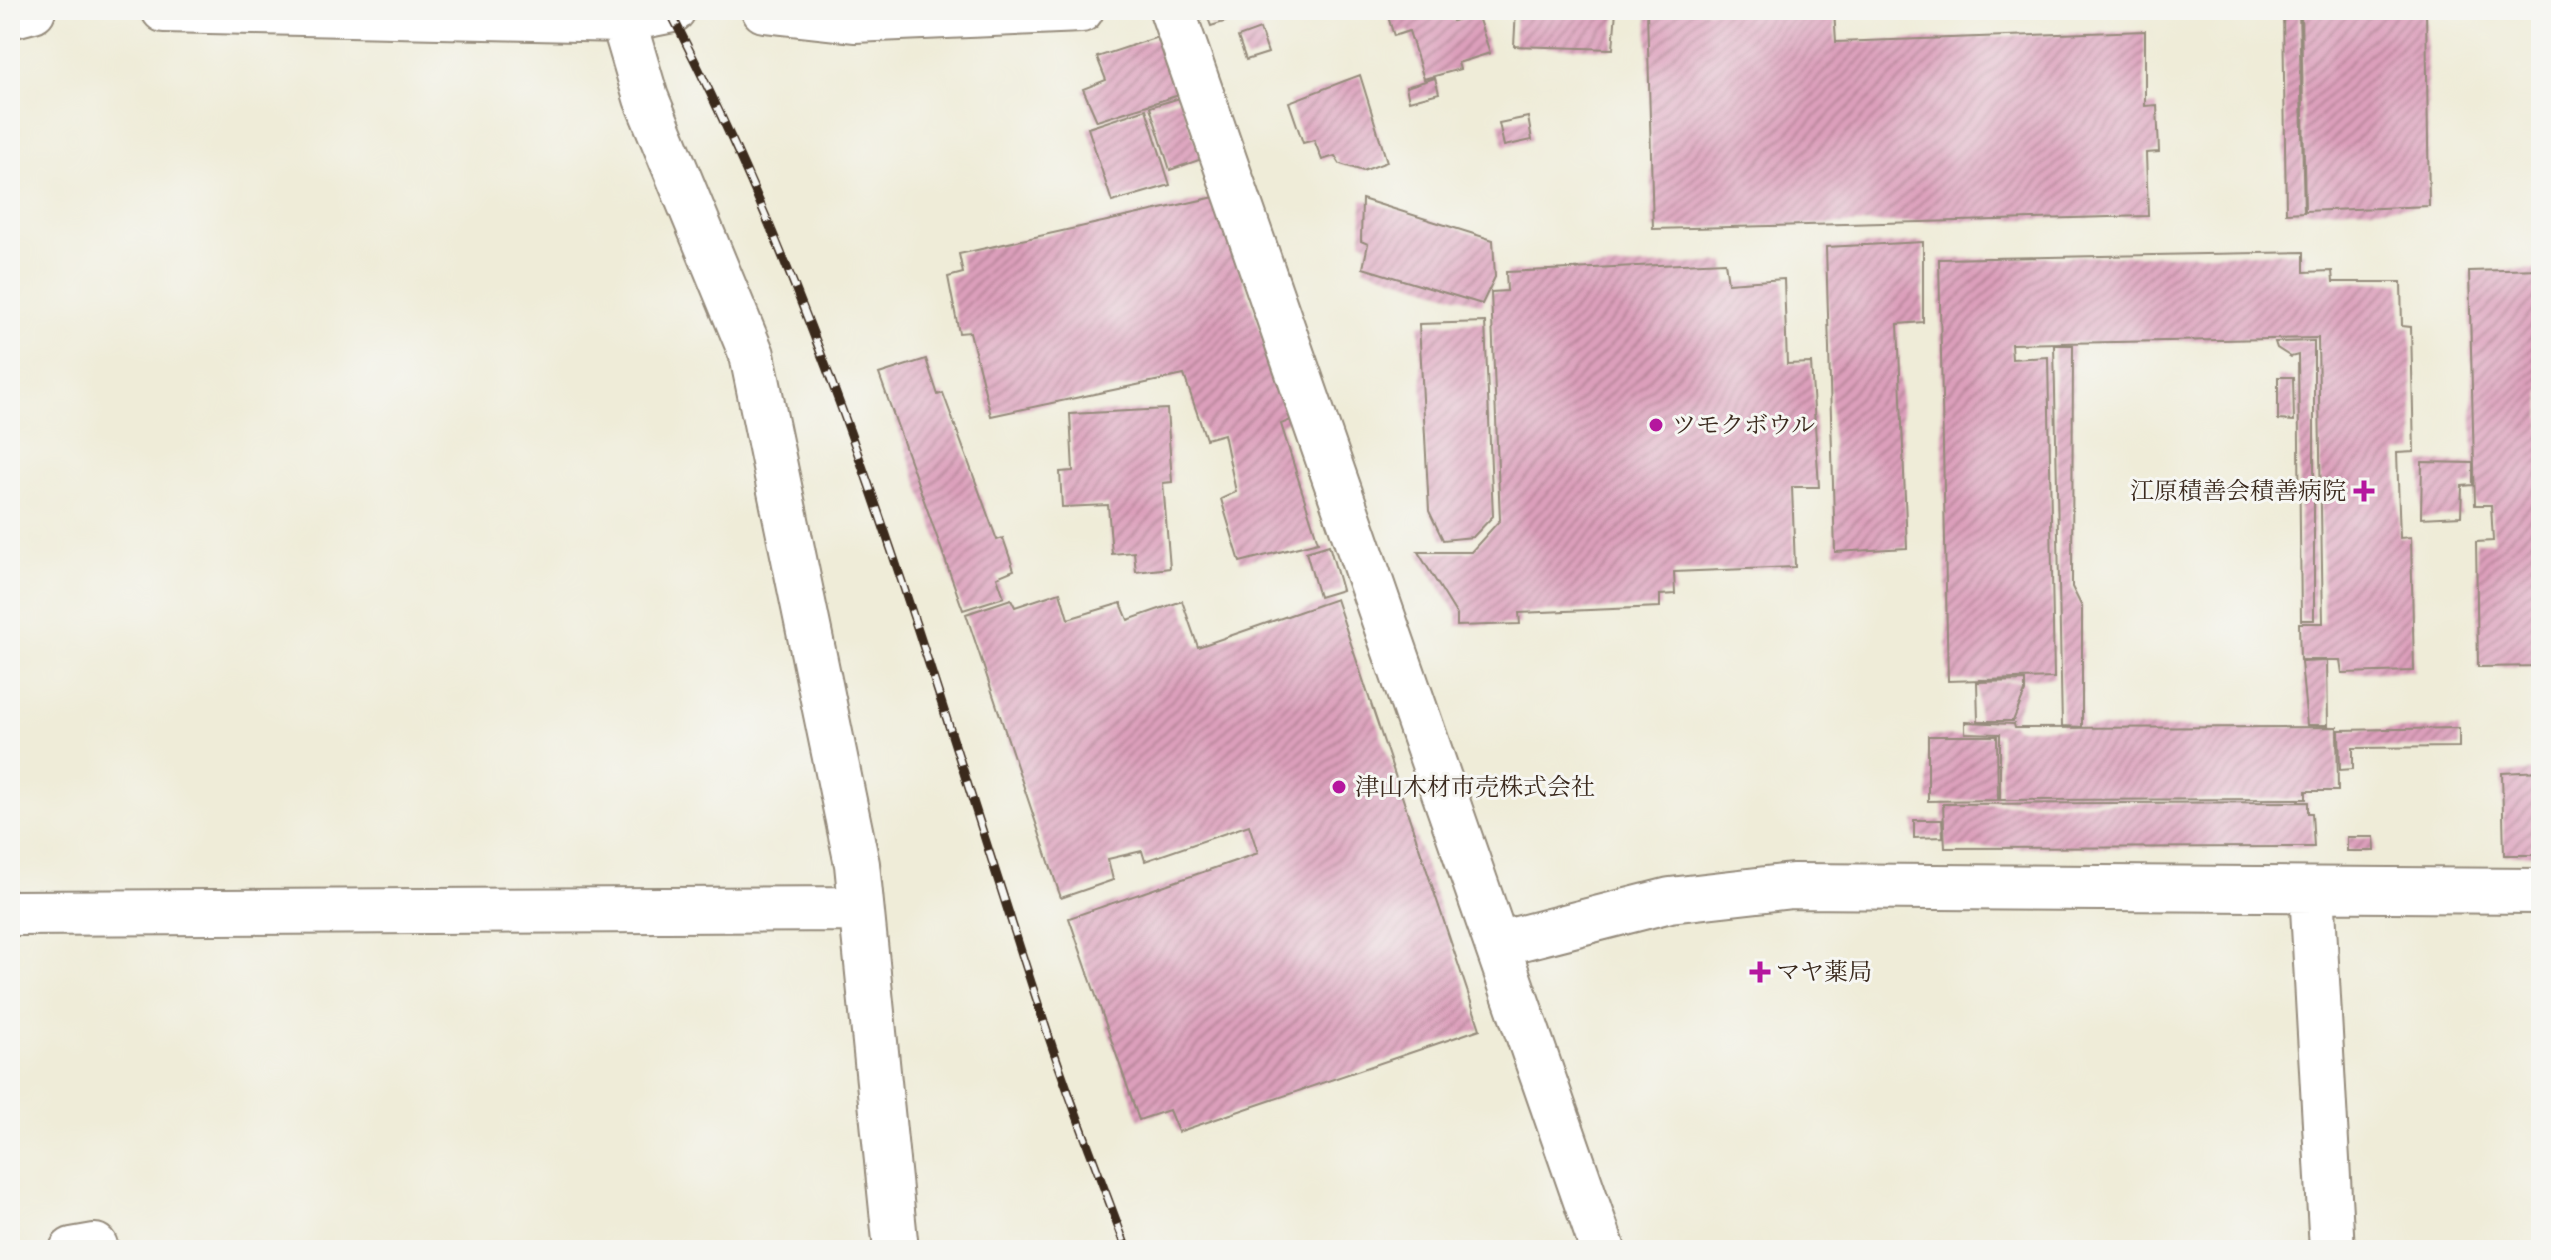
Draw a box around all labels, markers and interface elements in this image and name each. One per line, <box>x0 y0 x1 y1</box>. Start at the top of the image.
place label: ツモクボウル <box>1672 411 1815 439</box>
marker: ツモクボウル <box>1647 416 1665 434</box>
place label: 江原積善会積善病院 <box>2130 477 2346 505</box>
marker: 江原積善会積善病院 <box>2353 480 2375 502</box>
place label: 津山木材市売株式会社 <box>1355 773 1595 801</box>
marker: 津山木材市売株式会社 <box>1330 778 1348 796</box>
place label: マヤ薬局 <box>1776 958 1872 986</box>
marker: マヤ薬局 <box>1751 963 1769 981</box>

